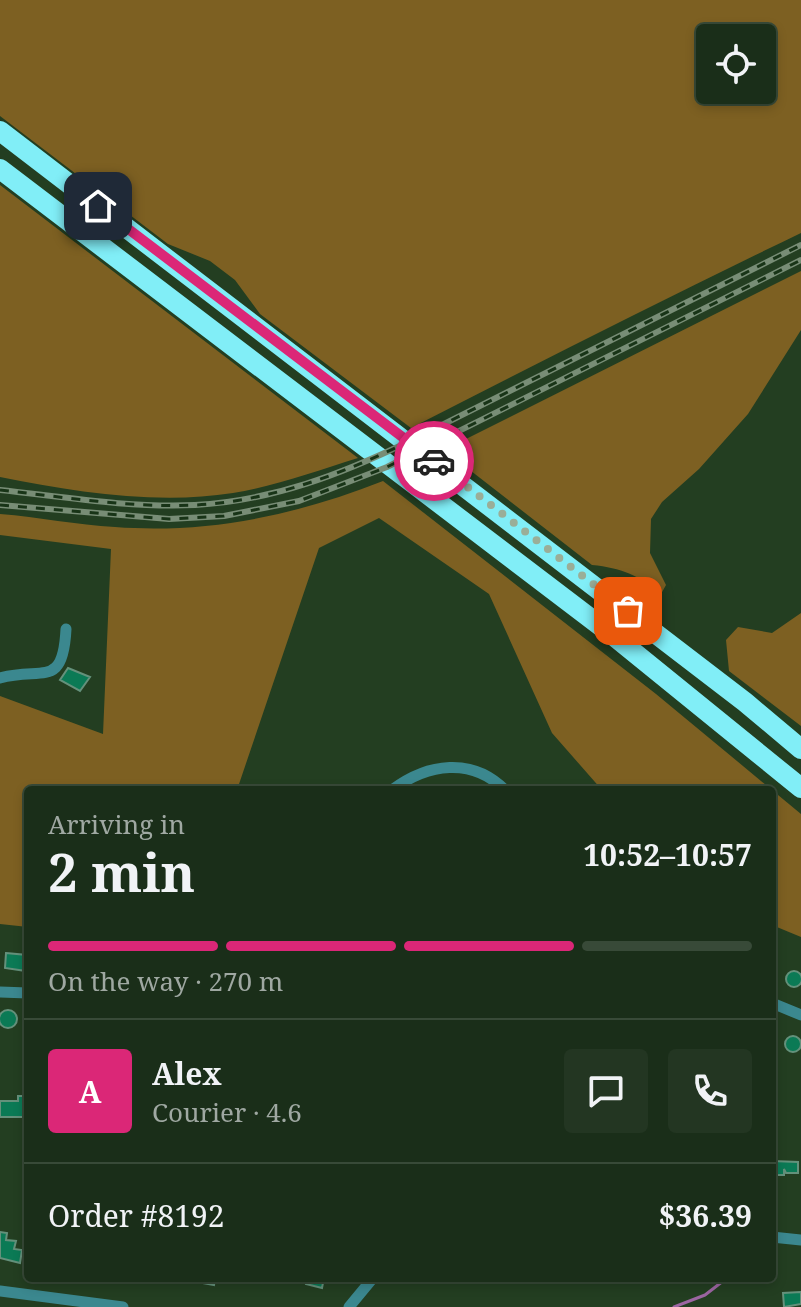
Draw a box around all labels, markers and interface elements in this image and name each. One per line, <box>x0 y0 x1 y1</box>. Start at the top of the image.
map controls <box>696 24 776 104</box>
button: locate <box>696 24 776 104</box>
pin <box>64 172 132 240</box>
icon: home <box>76 184 120 228</box>
courier <box>394 421 474 501</box>
icon: car <box>412 439 456 483</box>
pin <box>594 577 662 645</box>
icon: bag <box>606 589 650 633</box>
text: Arriving in <box>48 806 185 842</box>
text: 10:52–10:57 <box>583 834 752 875</box>
text: 2 min <box>48 836 195 907</box>
text: On the way · 270 m <box>48 963 283 999</box>
button: chat <box>564 1049 648 1133</box>
button: phone <box>668 1049 752 1133</box>
text: Alex <box>152 1053 222 1094</box>
text: A <box>79 1071 101 1112</box>
text: Courier · 4.6 <box>152 1094 302 1130</box>
text: Order #8192 <box>48 1195 225 1236</box>
text: $36.39 <box>658 1195 752 1236</box>

